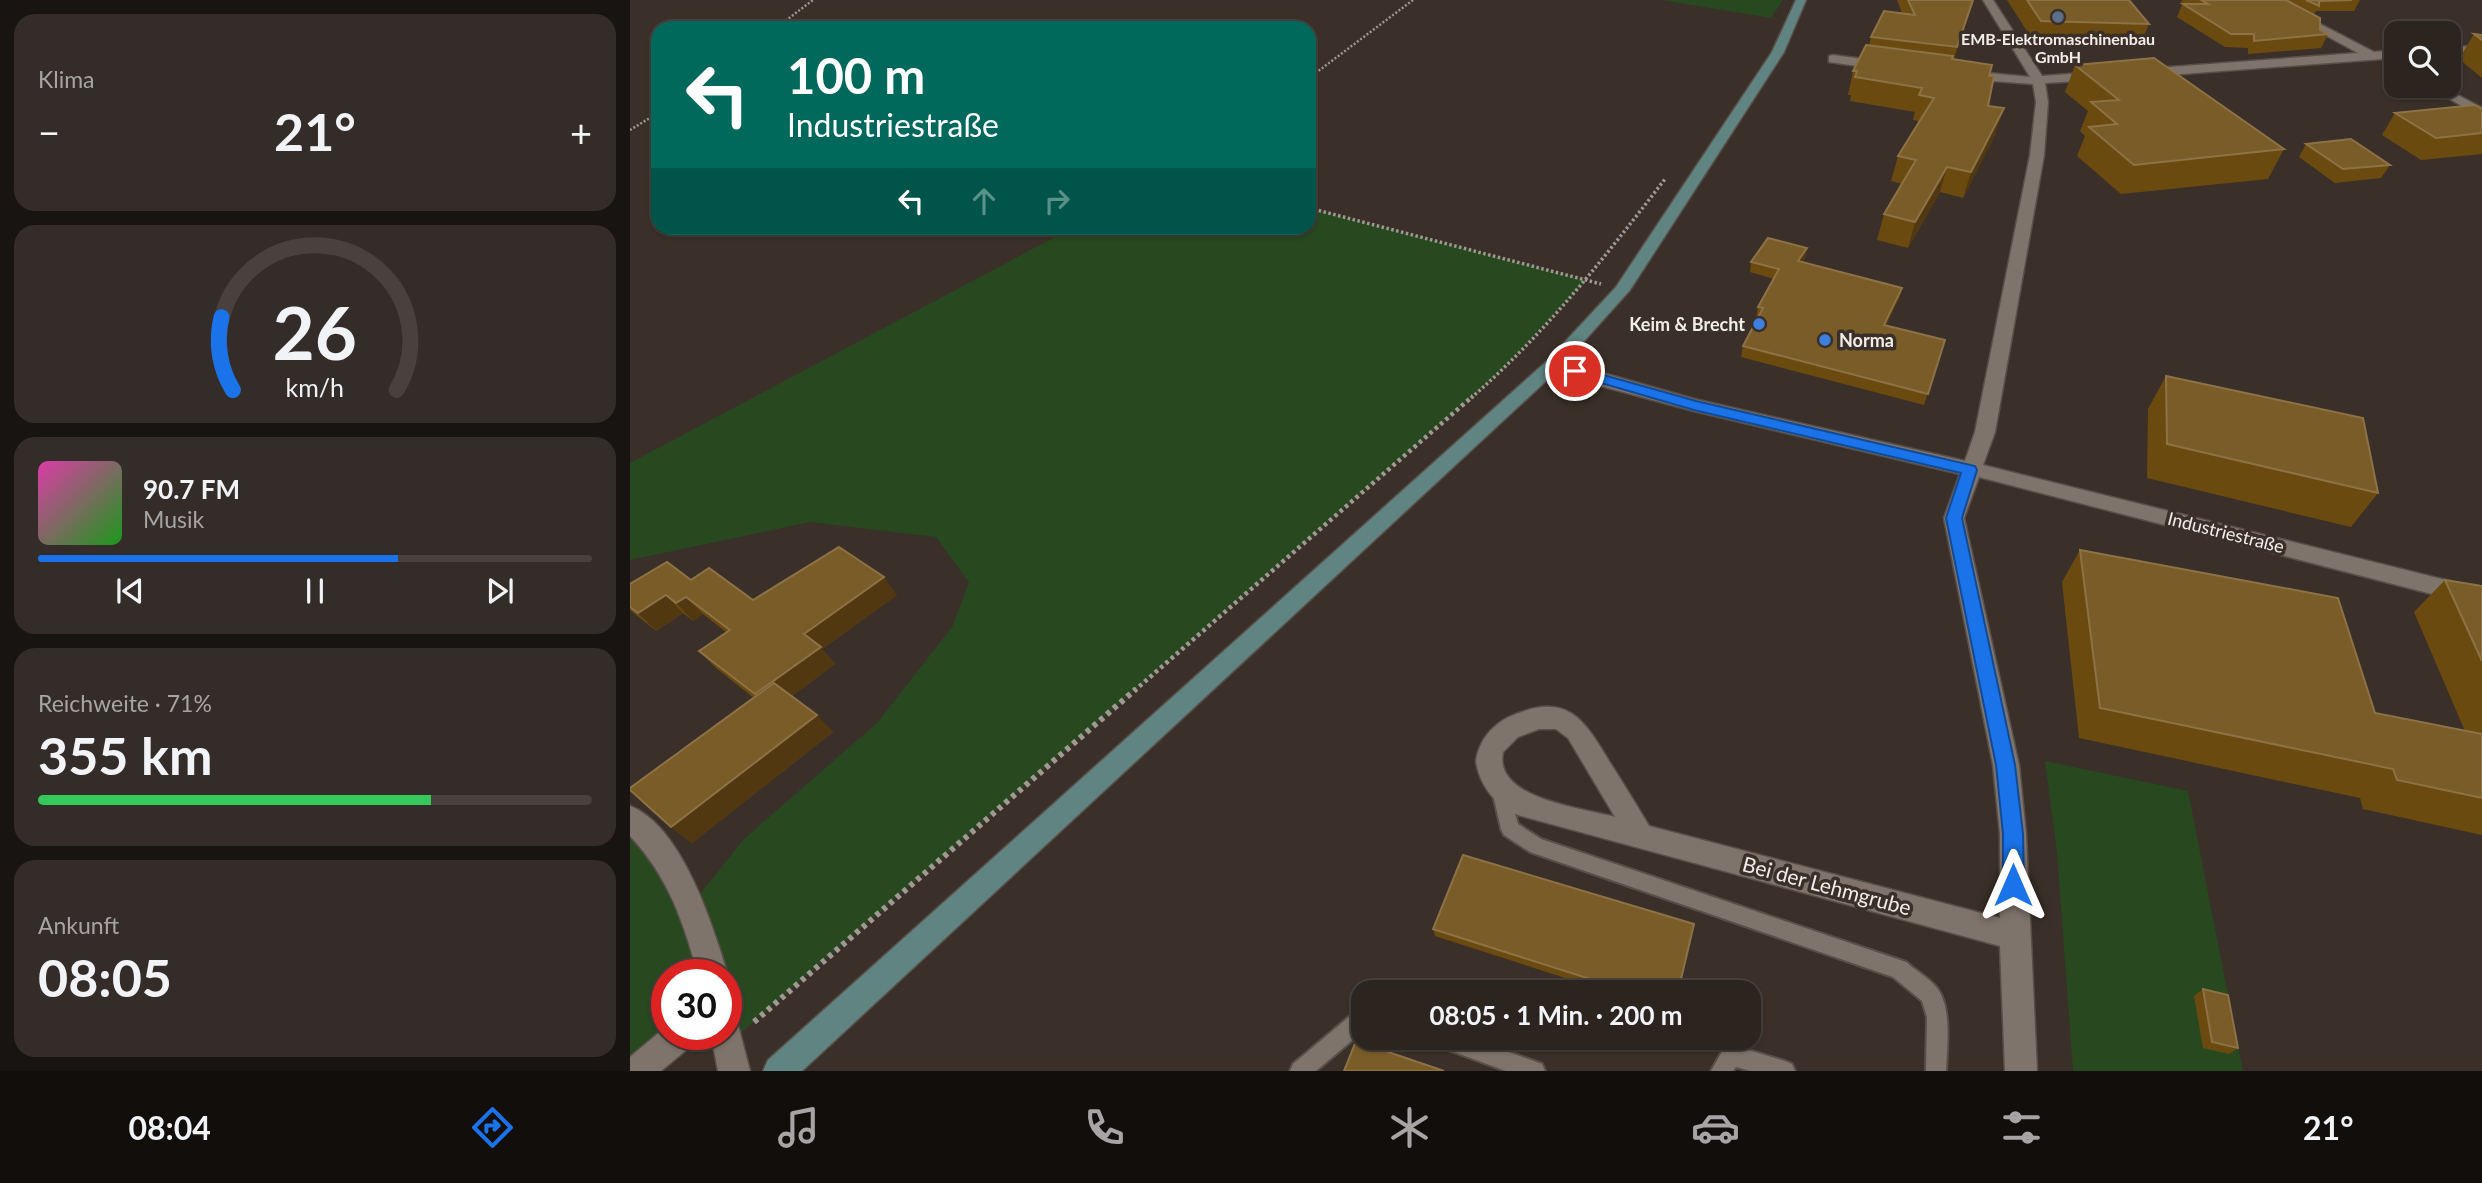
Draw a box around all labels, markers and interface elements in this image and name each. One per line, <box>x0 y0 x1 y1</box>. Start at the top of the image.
marker: EMB-Elektromaschinenbau GmbH <box>2050 9 2066 25</box>
map controls <box>2384 21 2461 98</box>
button: search <box>2384 21 2461 98</box>
place label: EMB-Elektromaschinenbau GmbH <box>1961 29 2155 66</box>
text: 100 m <box>787 46 925 104</box>
icon: left <box>672 49 763 140</box>
text: Klima <box>38 65 95 93</box>
text: 21° <box>274 100 356 162</box>
text: Industriestraße <box>787 105 999 144</box>
text: − <box>38 109 60 155</box>
text: + <box>570 109 592 155</box>
icon: left <box>892 182 930 220</box>
icon: ahead <box>965 182 1003 220</box>
icon: right <box>1038 182 1076 220</box>
text: 26 <box>273 289 357 377</box>
place label: Keim & Brecht <box>1629 313 1745 335</box>
marker: Keim & Brecht <box>1751 316 1767 332</box>
place label: Norma <box>1839 329 1894 351</box>
marker: Norma <box>1817 332 1833 348</box>
pin <box>1545 341 1605 401</box>
icon: arrive <box>1556 352 1594 390</box>
text: km/h <box>286 372 344 402</box>
text: 90.7 FM <box>143 473 240 505</box>
text: Musik <box>143 505 204 533</box>
street label: Industriestraße <box>2165 507 2287 557</box>
icon: previous <box>111 572 149 610</box>
icon: pause <box>296 572 334 610</box>
icon: next <box>481 572 519 610</box>
text: Reichweite · 71% <box>38 689 212 717</box>
text: 355 km <box>38 724 212 786</box>
position arrow <box>1976 848 2050 922</box>
street label: Bei der Lehmgrube <box>1740 850 1914 920</box>
text: Ankunft <box>38 911 119 939</box>
text: 08:05 <box>38 946 172 1008</box>
speed limit sign: 30 <box>651 959 742 1050</box>
text: 08:05 · 1 Min. · 200 m <box>1429 999 1683 1031</box>
icon: directions <box>468 1103 517 1152</box>
icon: music <box>774 1103 823 1152</box>
icon: phone <box>1080 1103 1129 1152</box>
icon: climate <box>1385 1103 1434 1152</box>
icon: car <box>1691 1103 1740 1152</box>
icon: filters <box>1997 1103 2046 1152</box>
text: 08:04 <box>128 1108 211 1147</box>
text: 21° <box>2303 1108 2353 1147</box>

